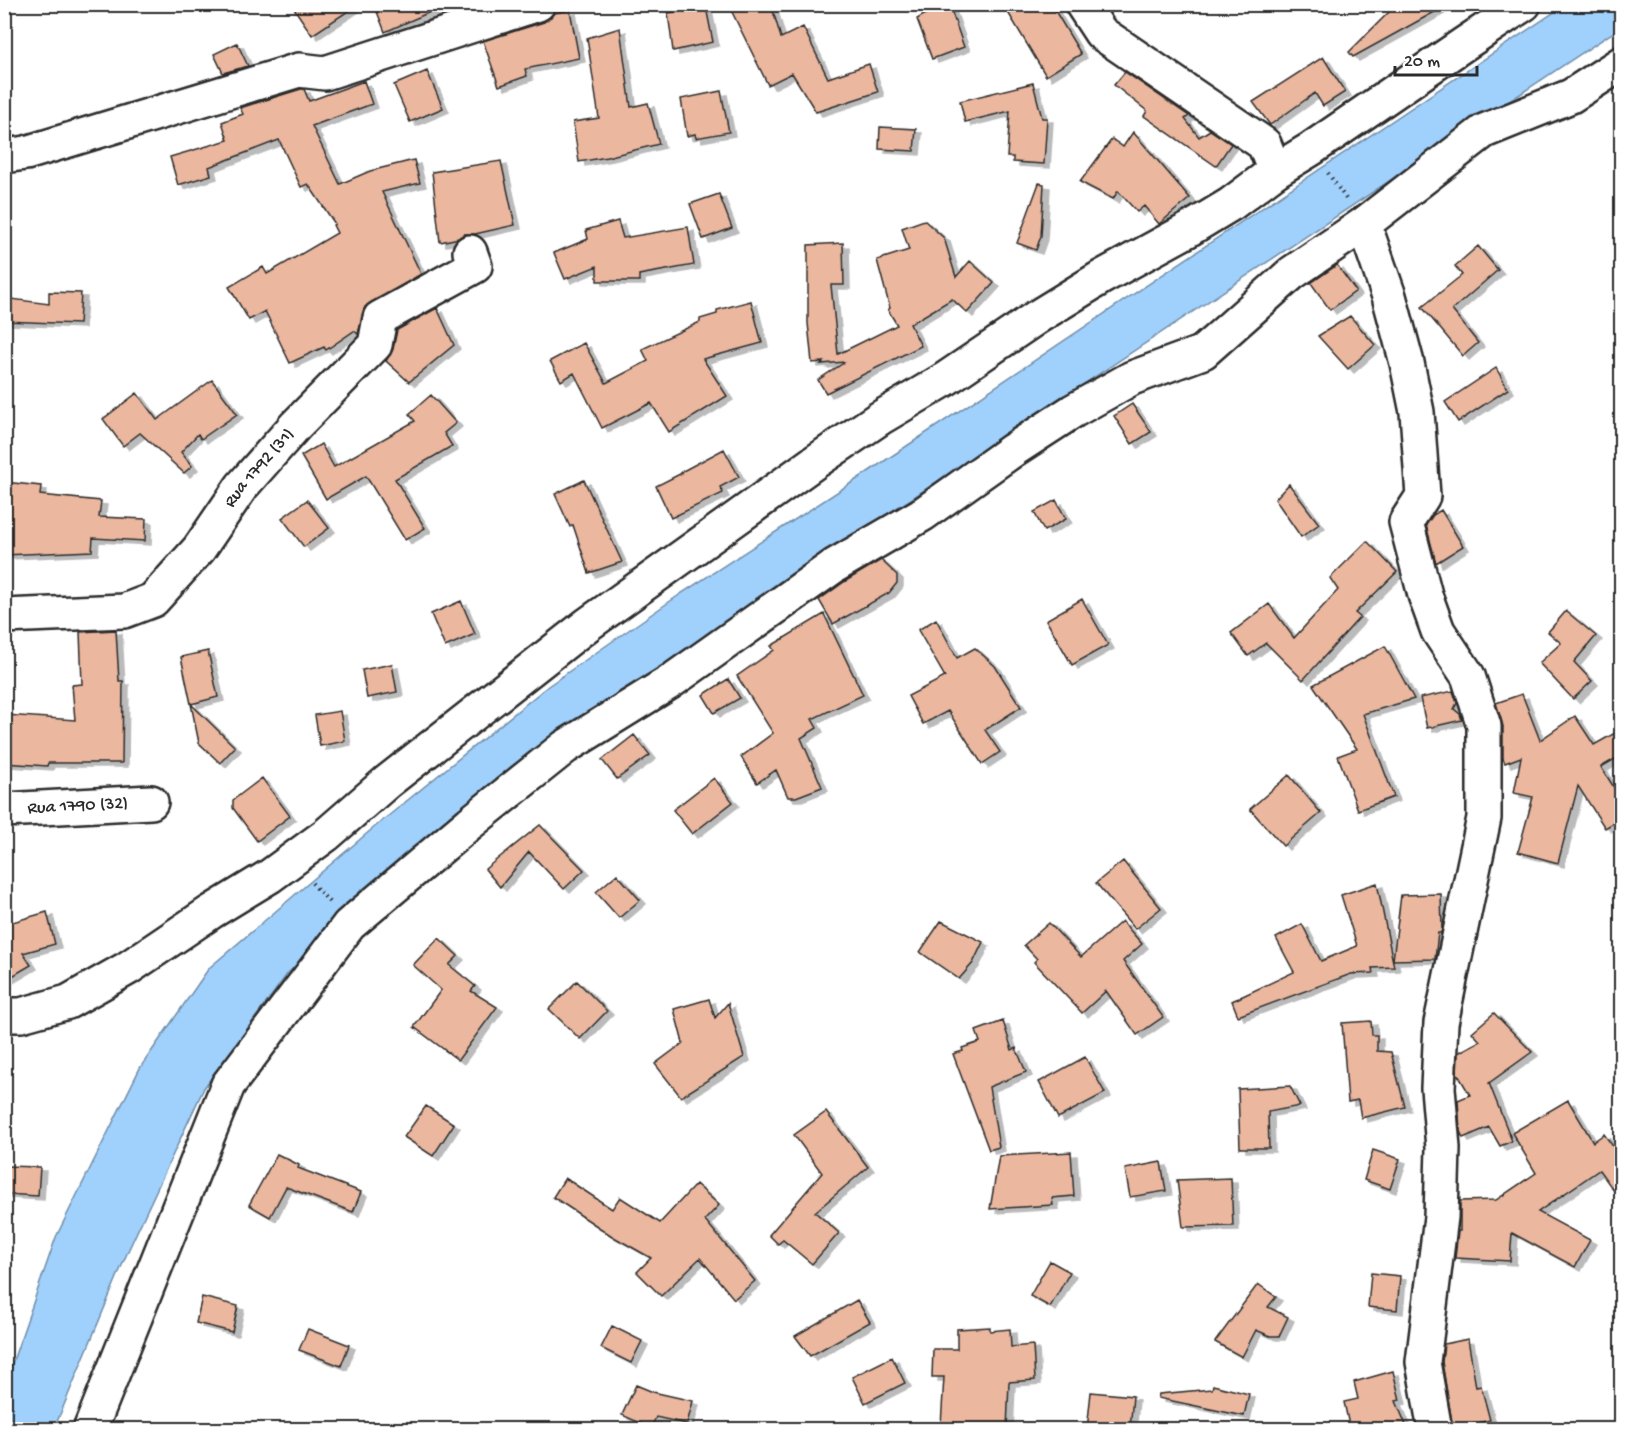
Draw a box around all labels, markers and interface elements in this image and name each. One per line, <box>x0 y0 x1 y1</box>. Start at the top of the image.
scale bar <box>1395 39 1478 77</box>
text: 20 m <box>1404 52 1440 73</box>
street label: Rua 1792 (31) <box>220 424 299 512</box>
street label: Rua 1790 (32) <box>27 793 129 819</box>

